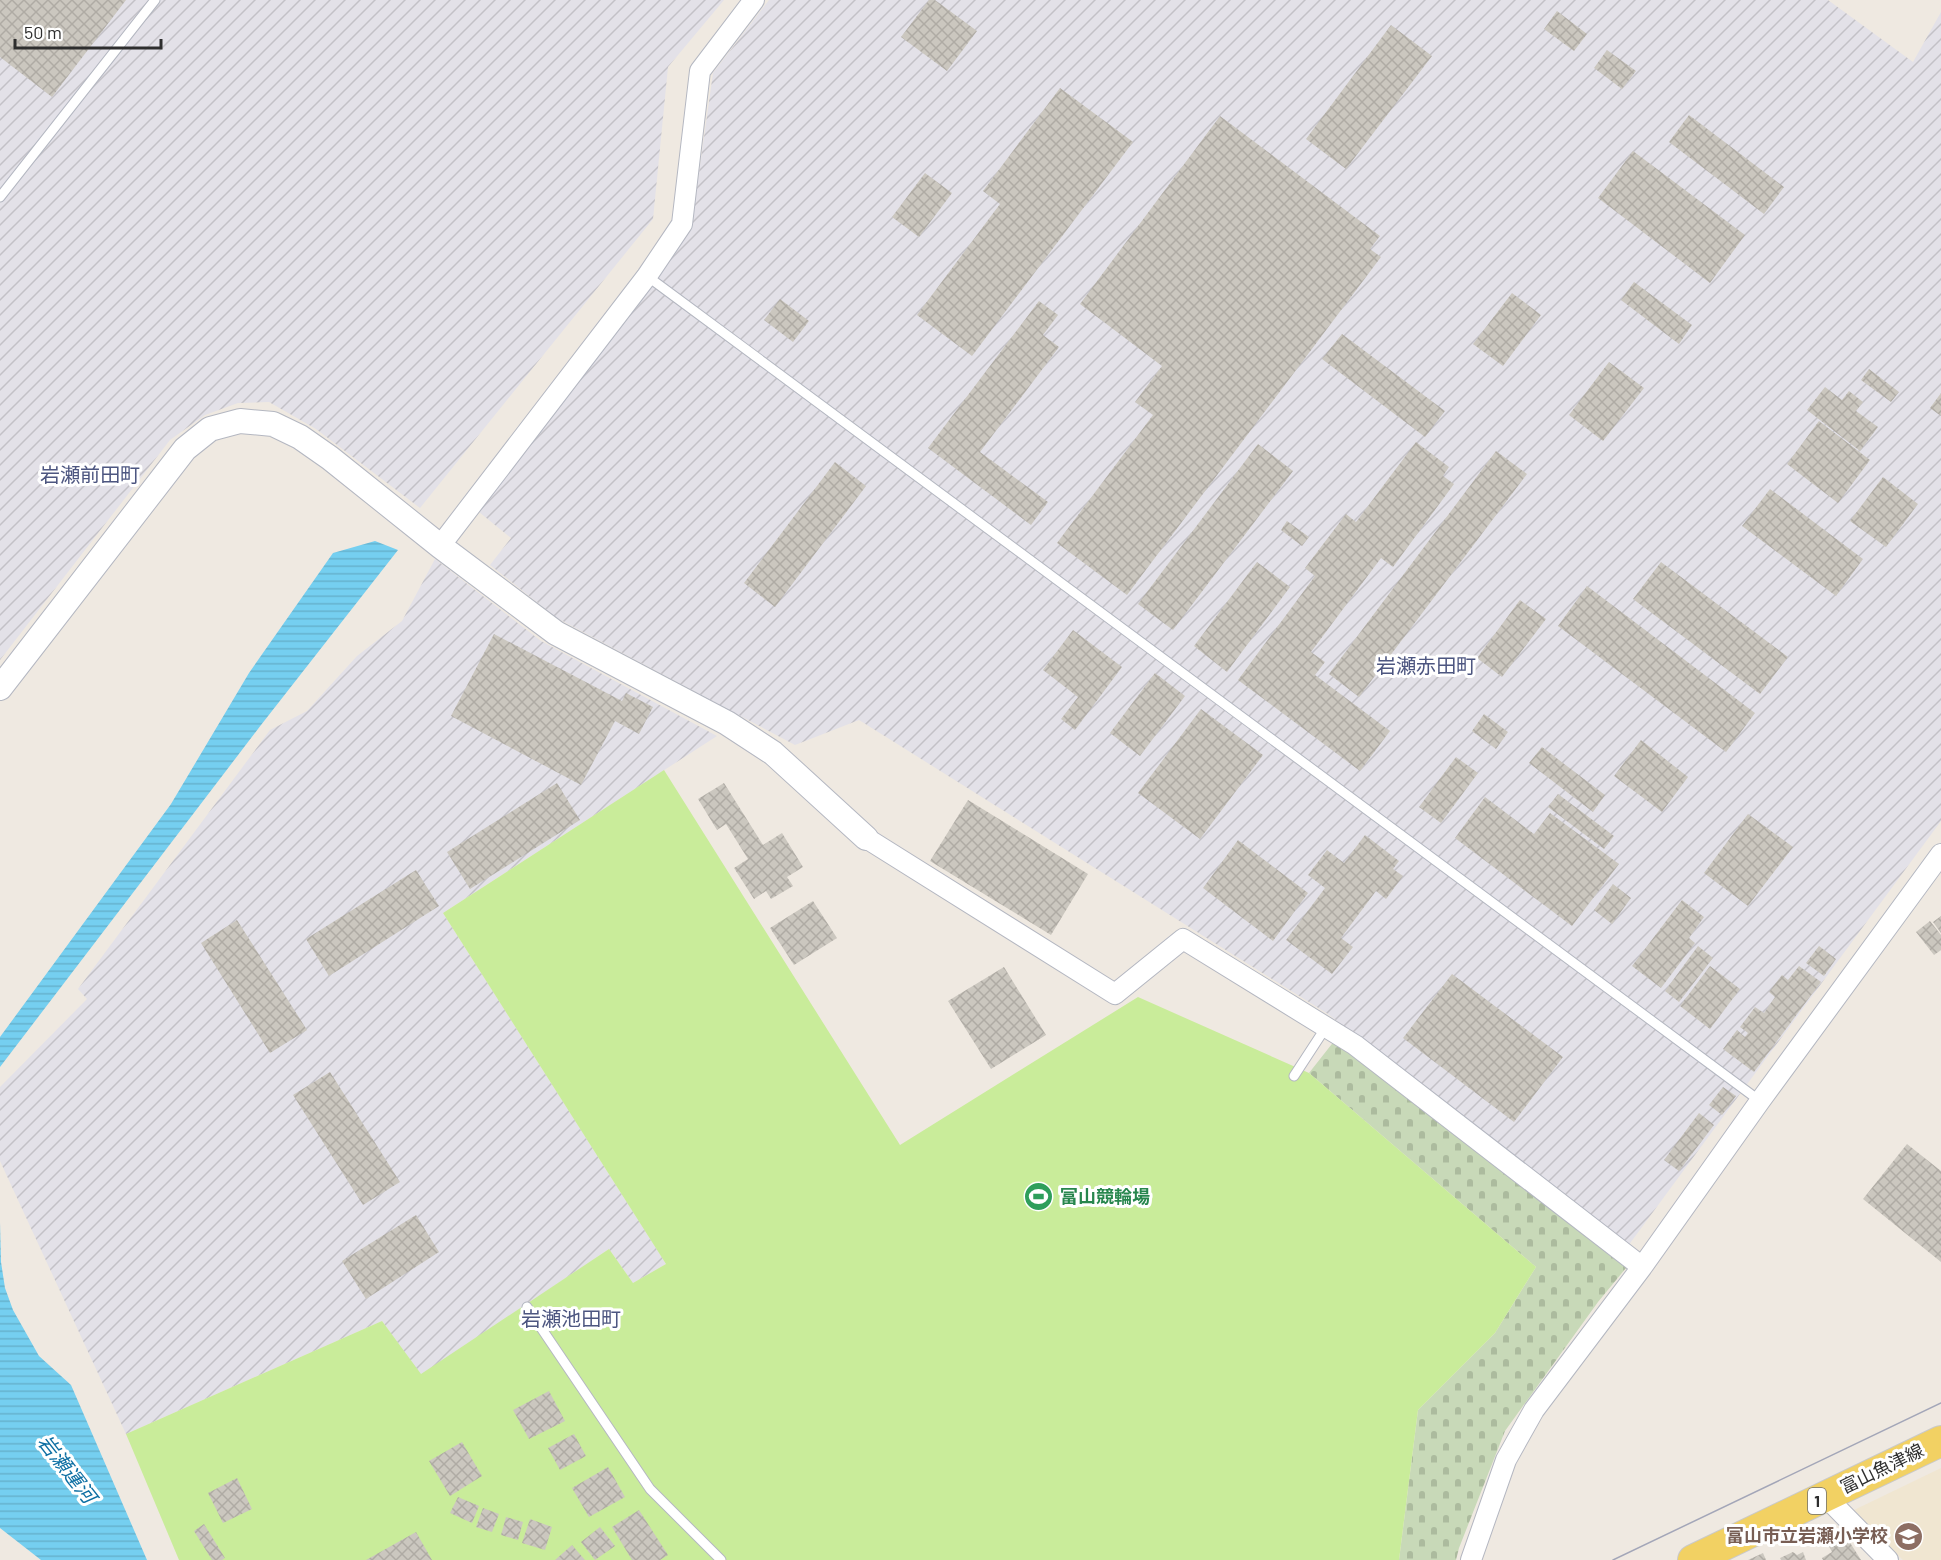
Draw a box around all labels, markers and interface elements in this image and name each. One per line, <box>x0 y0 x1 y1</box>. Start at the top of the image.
scale bar <box>15 12 160 50</box>
text: 50 m <box>24 21 62 43</box>
district label: 岩瀬前田町 <box>40 462 140 486</box>
district label: 岩瀬赤田町 <box>1376 653 1476 677</box>
sports icon: 富山競輪場 <box>1023 1181 1055 1213</box>
place label: 富山競輪場 <box>1060 1185 1150 1207</box>
district label: 岩瀬池田町 <box>521 1306 621 1330</box>
water label: 岩瀬運河 <box>34 1429 104 1510</box>
street label: 富山魚津線 <box>1836 1438 1927 1498</box>
road number: 1 <box>1808 1488 1826 1514</box>
school or university icon: 富山市立岩瀬小学校 <box>1893 1520 1925 1552</box>
place label: 富山市立岩瀬小学校 <box>1726 1524 1888 1546</box>

